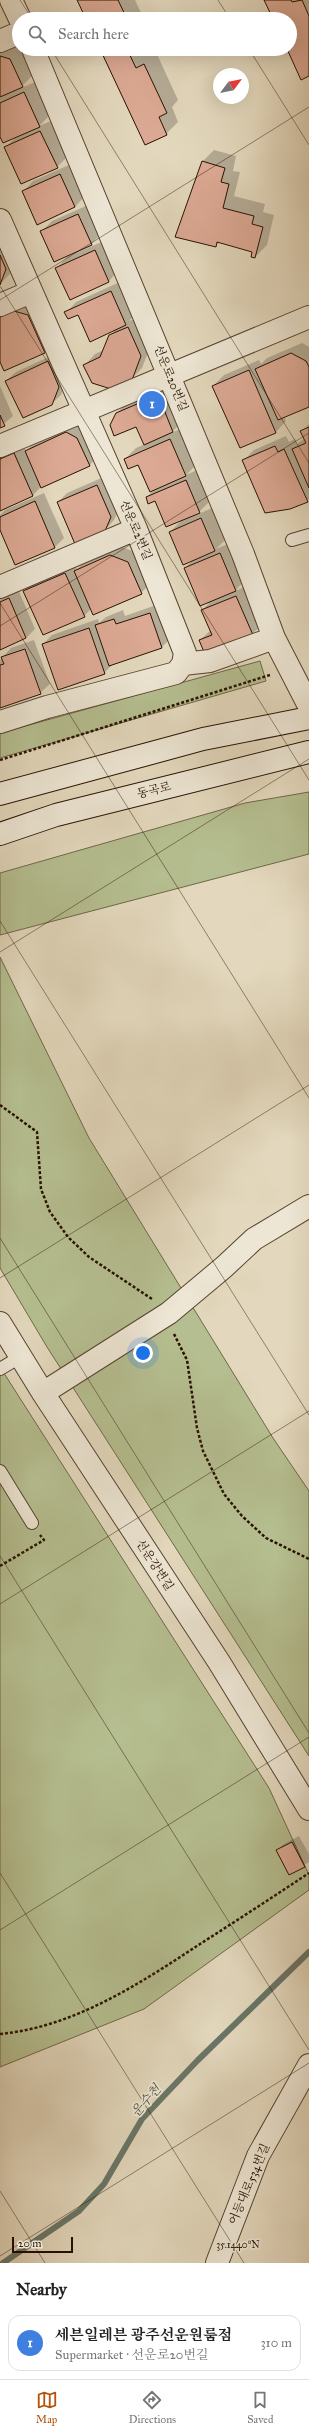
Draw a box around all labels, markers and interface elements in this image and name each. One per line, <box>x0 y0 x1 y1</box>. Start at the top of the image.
search box <box>12 12 297 56</box>
icon: search <box>26 23 48 45</box>
text: Search here <box>58 25 129 43</box>
north arrow <box>213 68 249 104</box>
street label: 선운로20번길 <box>151 343 191 413</box>
pin: 1 <box>139 389 165 419</box>
street label: 선운로2번길 <box>117 498 155 562</box>
street label: 동곡로 <box>135 779 173 801</box>
your location <box>133 1343 153 1363</box>
street label: 선운강변길 <box>133 1537 177 1593</box>
water label: 운수천 <box>128 2080 165 2120</box>
street label: 어등대로534번길 <box>226 2141 272 2227</box>
scale bar <box>12 2235 73 2254</box>
text: 20 m <box>18 2237 41 2250</box>
text: 35.1440°N <box>216 2239 260 2251</box>
text: Nearby <box>16 2279 67 2300</box>
text: 세븐일레븐 광주선운원룸점 <box>55 2326 232 2344</box>
text: 1 <box>27 2335 33 2351</box>
text: 310 m <box>260 2335 292 2351</box>
text: Supermarket · 선운로20번길 <box>55 2347 209 2363</box>
tab: Map <box>36 2389 58 2426</box>
tab: Directions <box>129 2389 176 2426</box>
tab: Saved <box>247 2389 273 2426</box>

